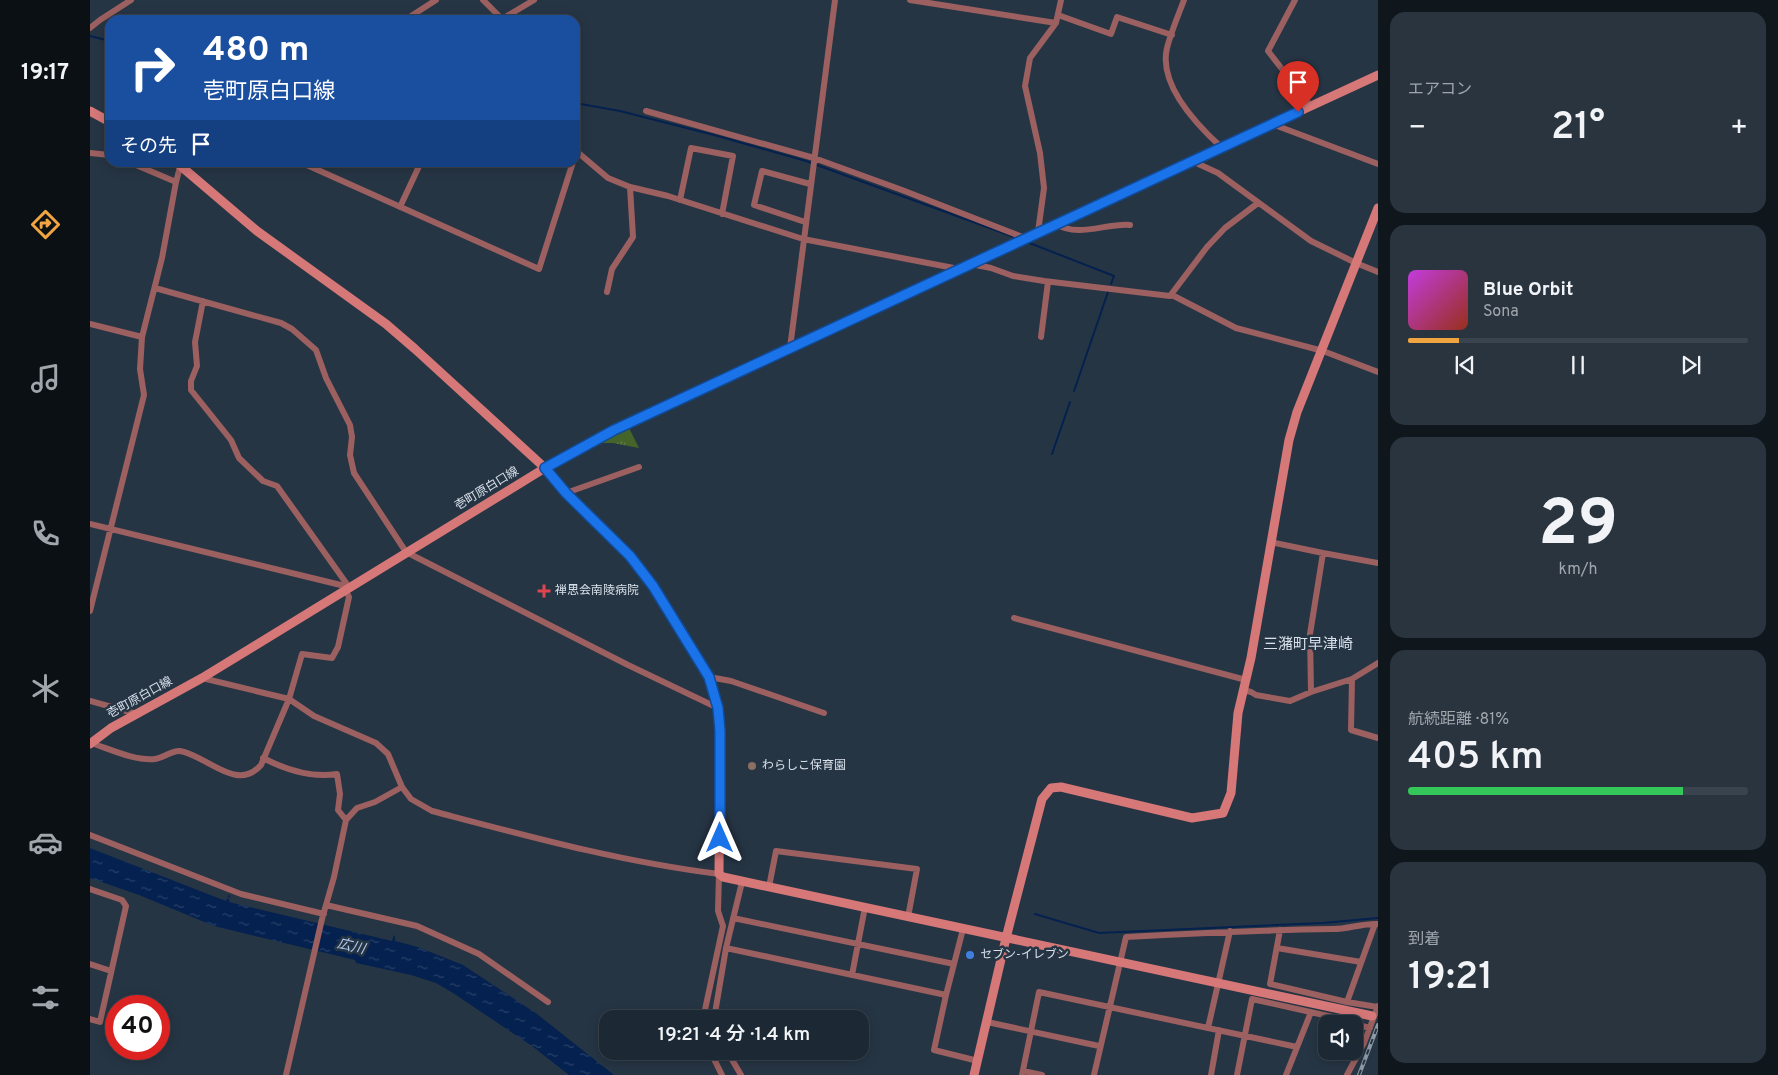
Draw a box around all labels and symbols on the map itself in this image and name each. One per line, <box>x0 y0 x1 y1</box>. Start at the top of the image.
pin <box>1277 61 1319 112</box>
street label: 壱町原白口線 <box>452 464 522 514</box>
place label: 禅思会南陵病院 <box>555 583 639 599</box>
marker: 禅思会南陵病院 <box>537 584 551 598</box>
district label: 三潴町早津崎 <box>1263 636 1353 655</box>
street label: 壱町原白口線 <box>105 674 175 722</box>
place label: わらしこ保育園 <box>762 758 846 774</box>
marker: わらしこ保育園 <box>746 760 758 772</box>
position arrow <box>693 811 745 863</box>
water label: 広川 <box>335 936 369 959</box>
place label: セブン-イレブン <box>980 947 1069 963</box>
marker: セブン-イレブン <box>964 949 976 961</box>
speed limit sign: 40 <box>105 995 170 1060</box>

